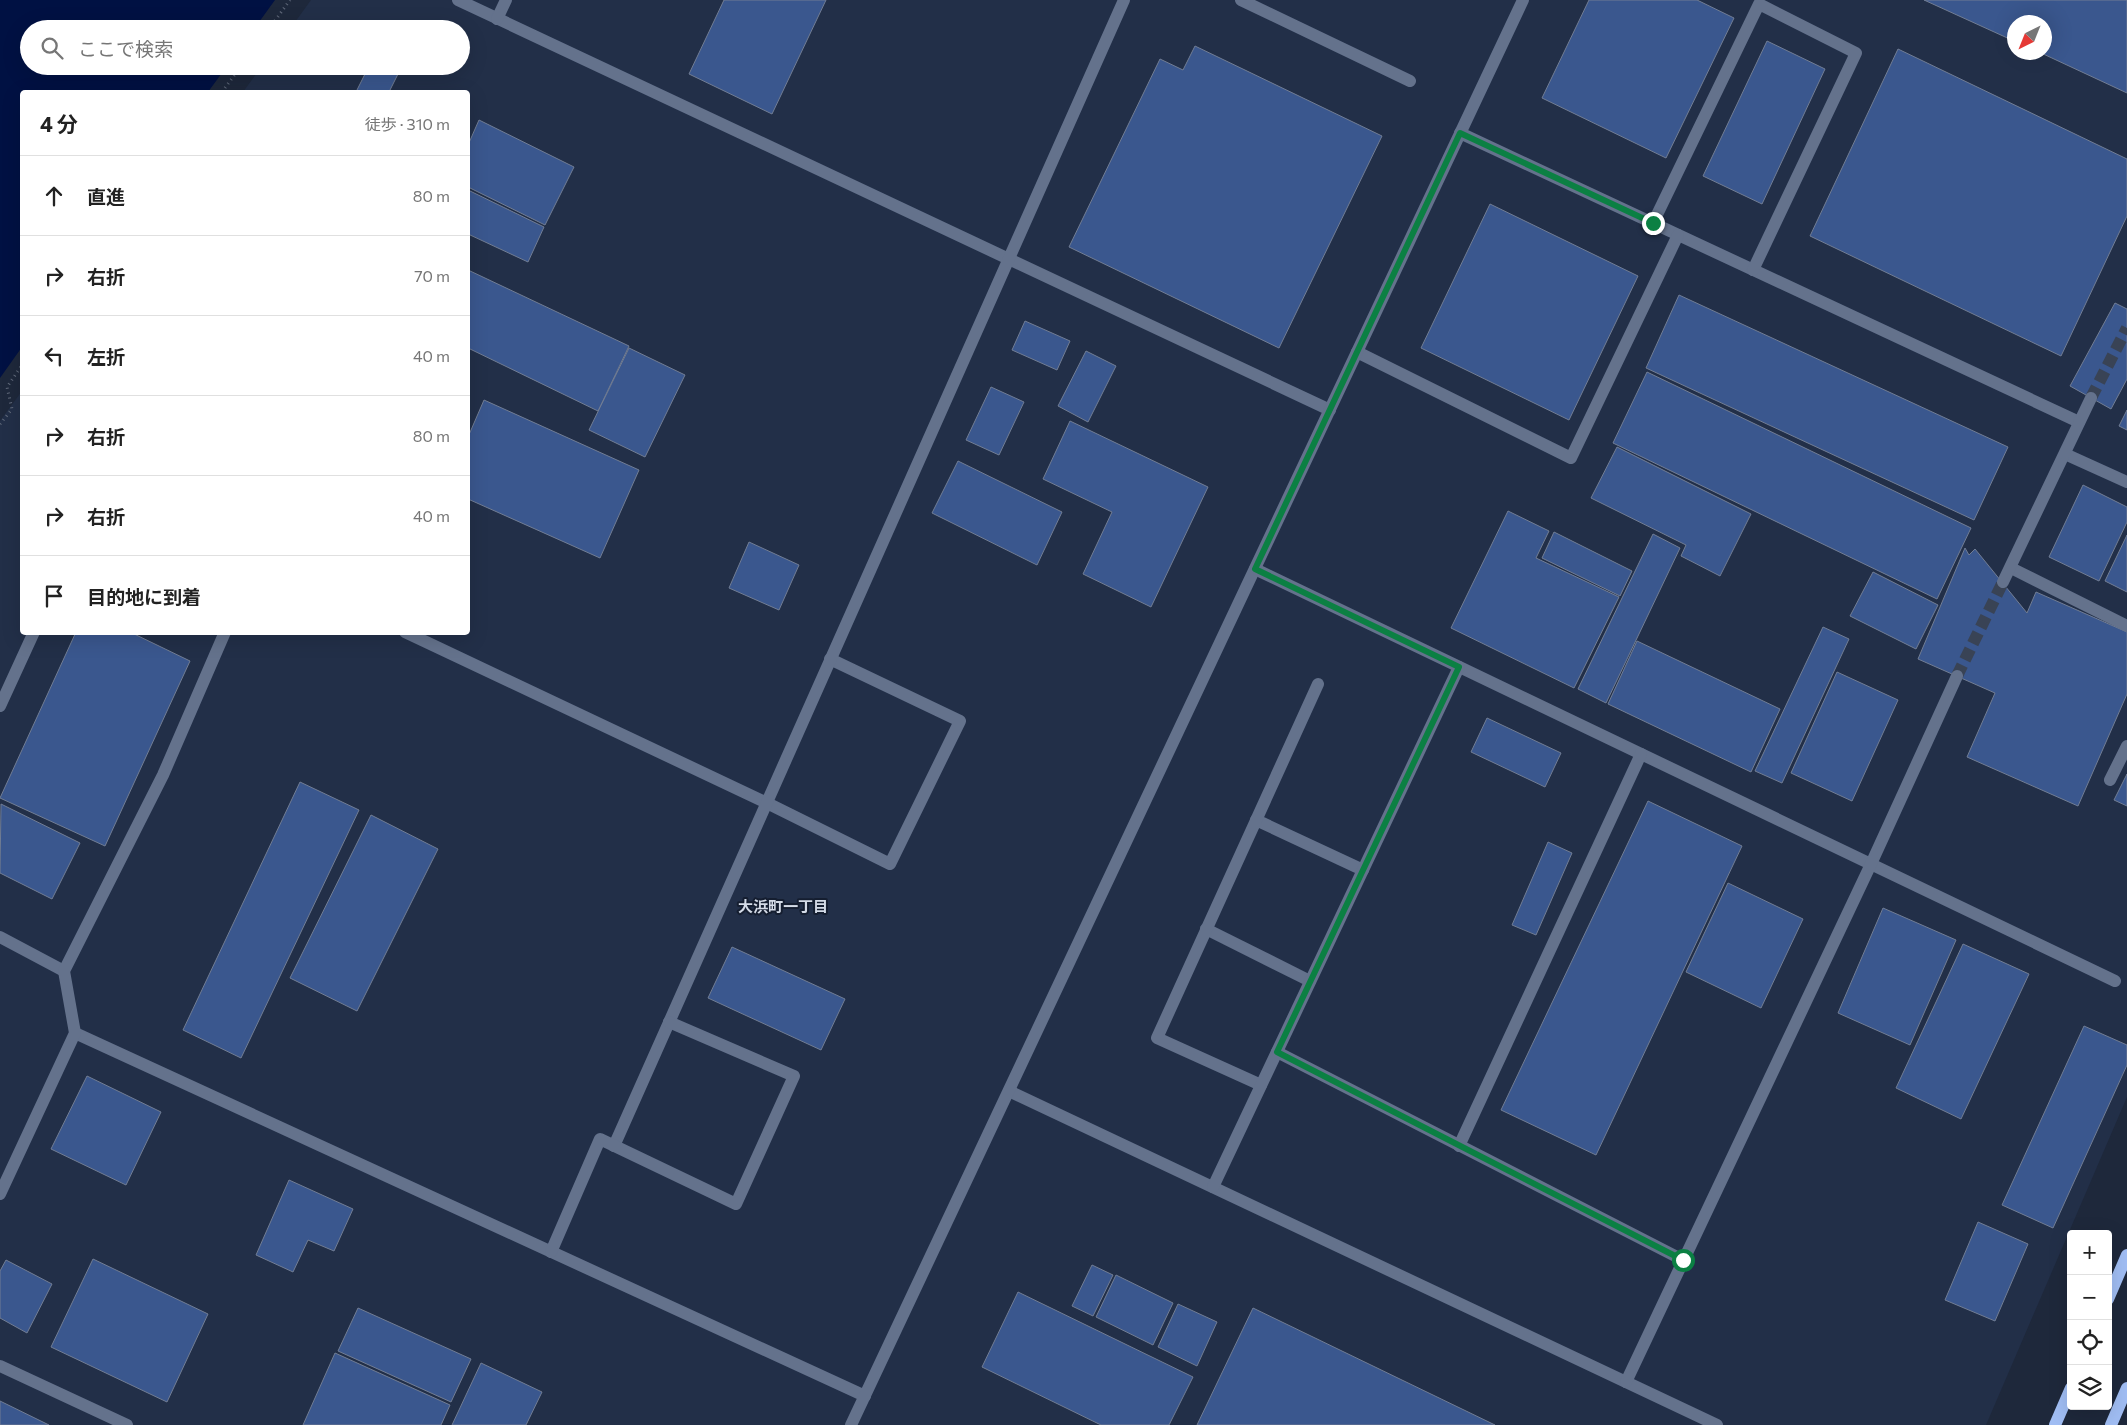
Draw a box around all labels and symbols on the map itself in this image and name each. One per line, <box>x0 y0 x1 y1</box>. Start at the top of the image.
north arrow <box>2007 15 2052 60</box>
route end <box>1642 212 1665 235</box>
district label: 大浜町一丁目 <box>738 897 828 915</box>
route start <box>1672 1249 1695 1272</box>

